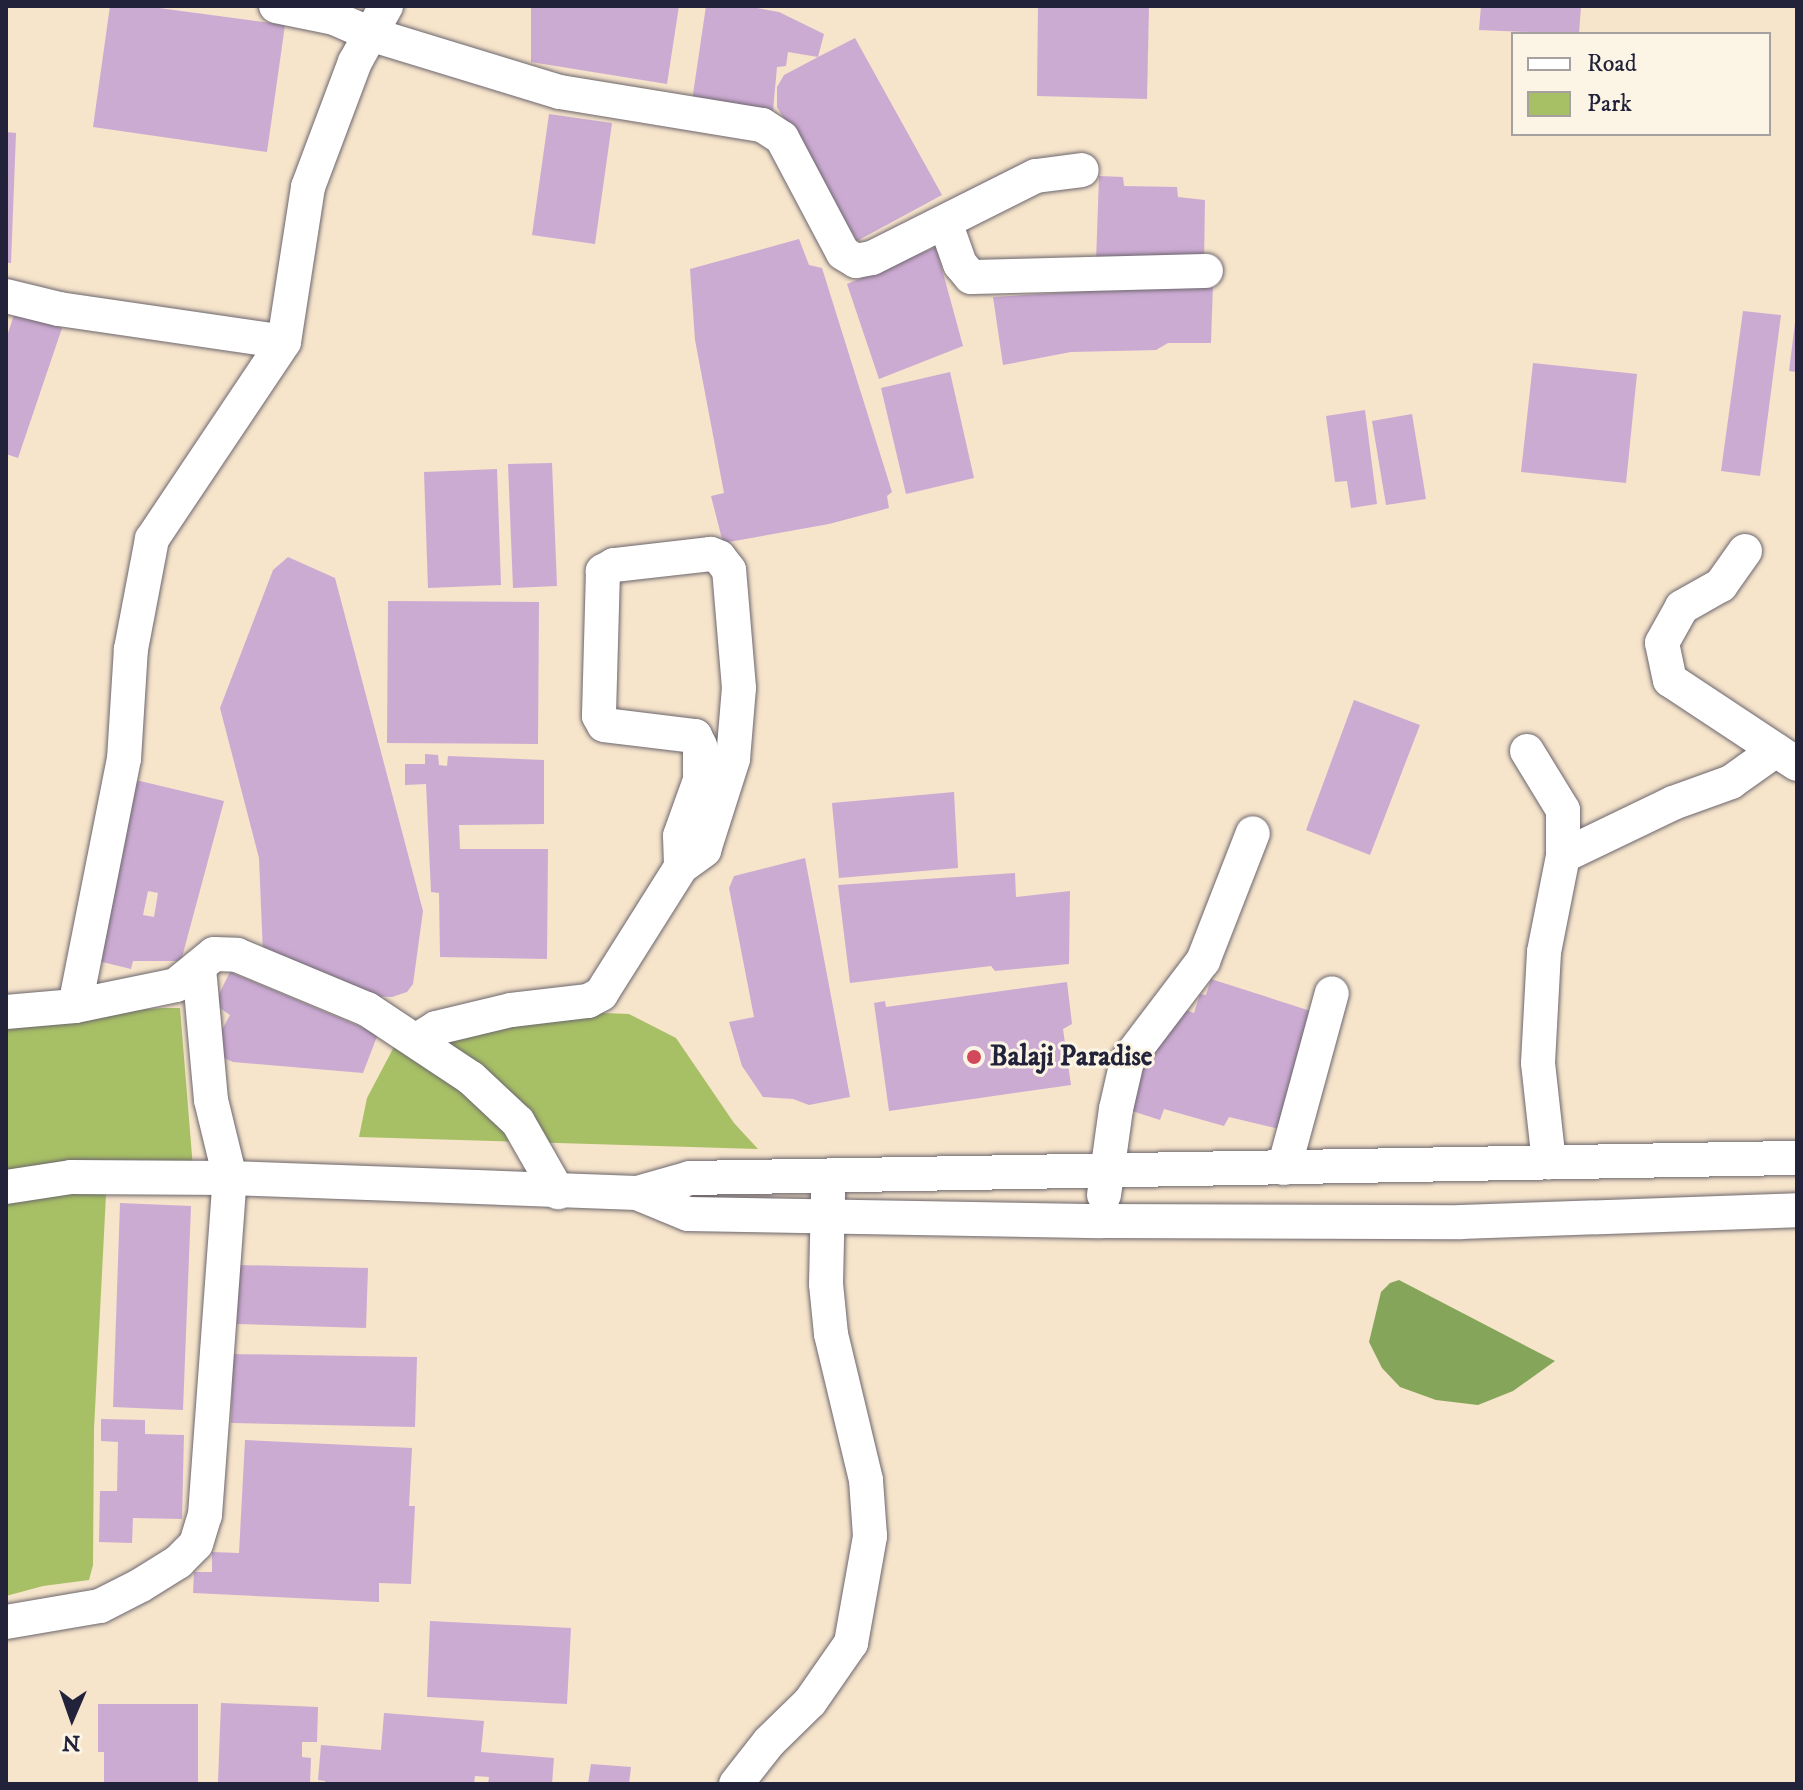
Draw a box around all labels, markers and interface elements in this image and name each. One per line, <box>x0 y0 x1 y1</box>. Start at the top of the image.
legend <box>1511 32 1771 136</box>
text: Road <box>1587 49 1637 79</box>
text: Park <box>1587 89 1632 119</box>
place label: Balaji Paradise <box>990 1040 1152 1074</box>
marker: Balaji Paradise <box>965 1048 983 1066</box>
north arrow <box>32 1678 112 1758</box>
text: N <box>62 1729 81 1756</box>

